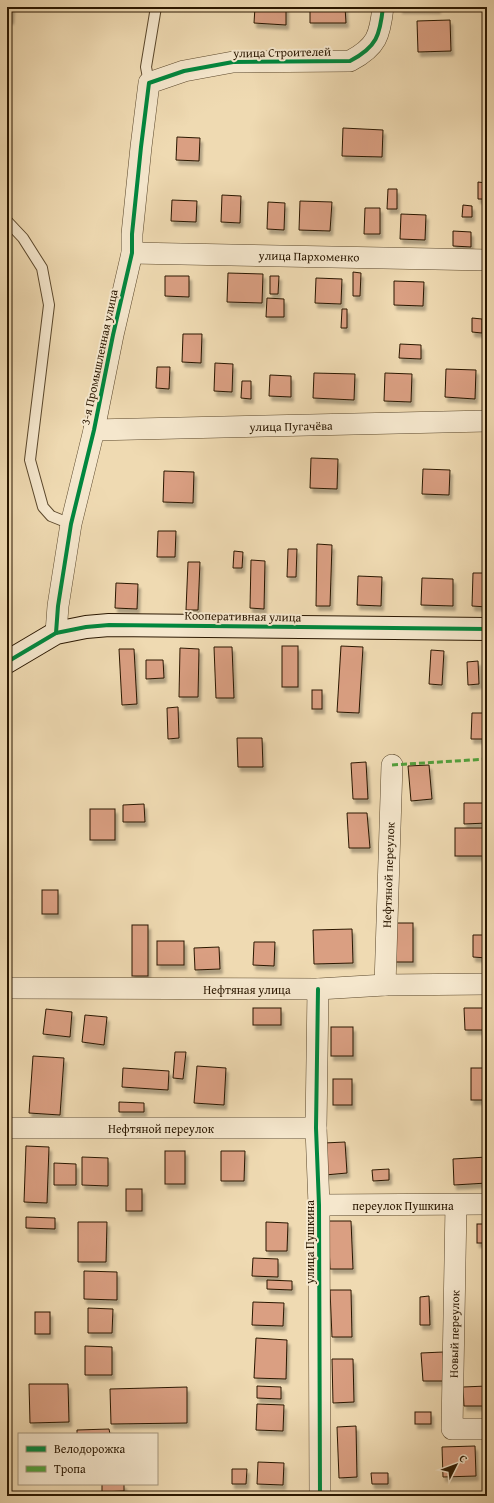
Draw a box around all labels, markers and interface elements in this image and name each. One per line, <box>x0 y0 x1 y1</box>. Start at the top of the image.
street label: улица Строителей <box>232 43 331 61</box>
street label: улица Пархоменко <box>257 247 360 265</box>
street label: 3-я Промышленная улица <box>76 287 122 426</box>
street label: улица Пугачёва <box>248 417 333 435</box>
street label: Кооперативная улица <box>184 606 302 626</box>
street label: Нефтяной переулок <box>378 821 398 928</box>
street label: Нефтяная улица <box>203 981 291 998</box>
street label: Нефтяной переулок <box>108 1120 215 1137</box>
street label: переулок Пушкина <box>352 1197 454 1214</box>
street label: улица Пушкина <box>301 1200 318 1285</box>
street label: Новый переулок <box>445 1289 463 1378</box>
legend <box>18 1433 158 1485</box>
text: Велодорожка <box>54 1440 125 1457</box>
north arrow <box>436 1445 476 1485</box>
text: С <box>455 1451 471 1466</box>
text: Тропа <box>54 1460 86 1477</box>

